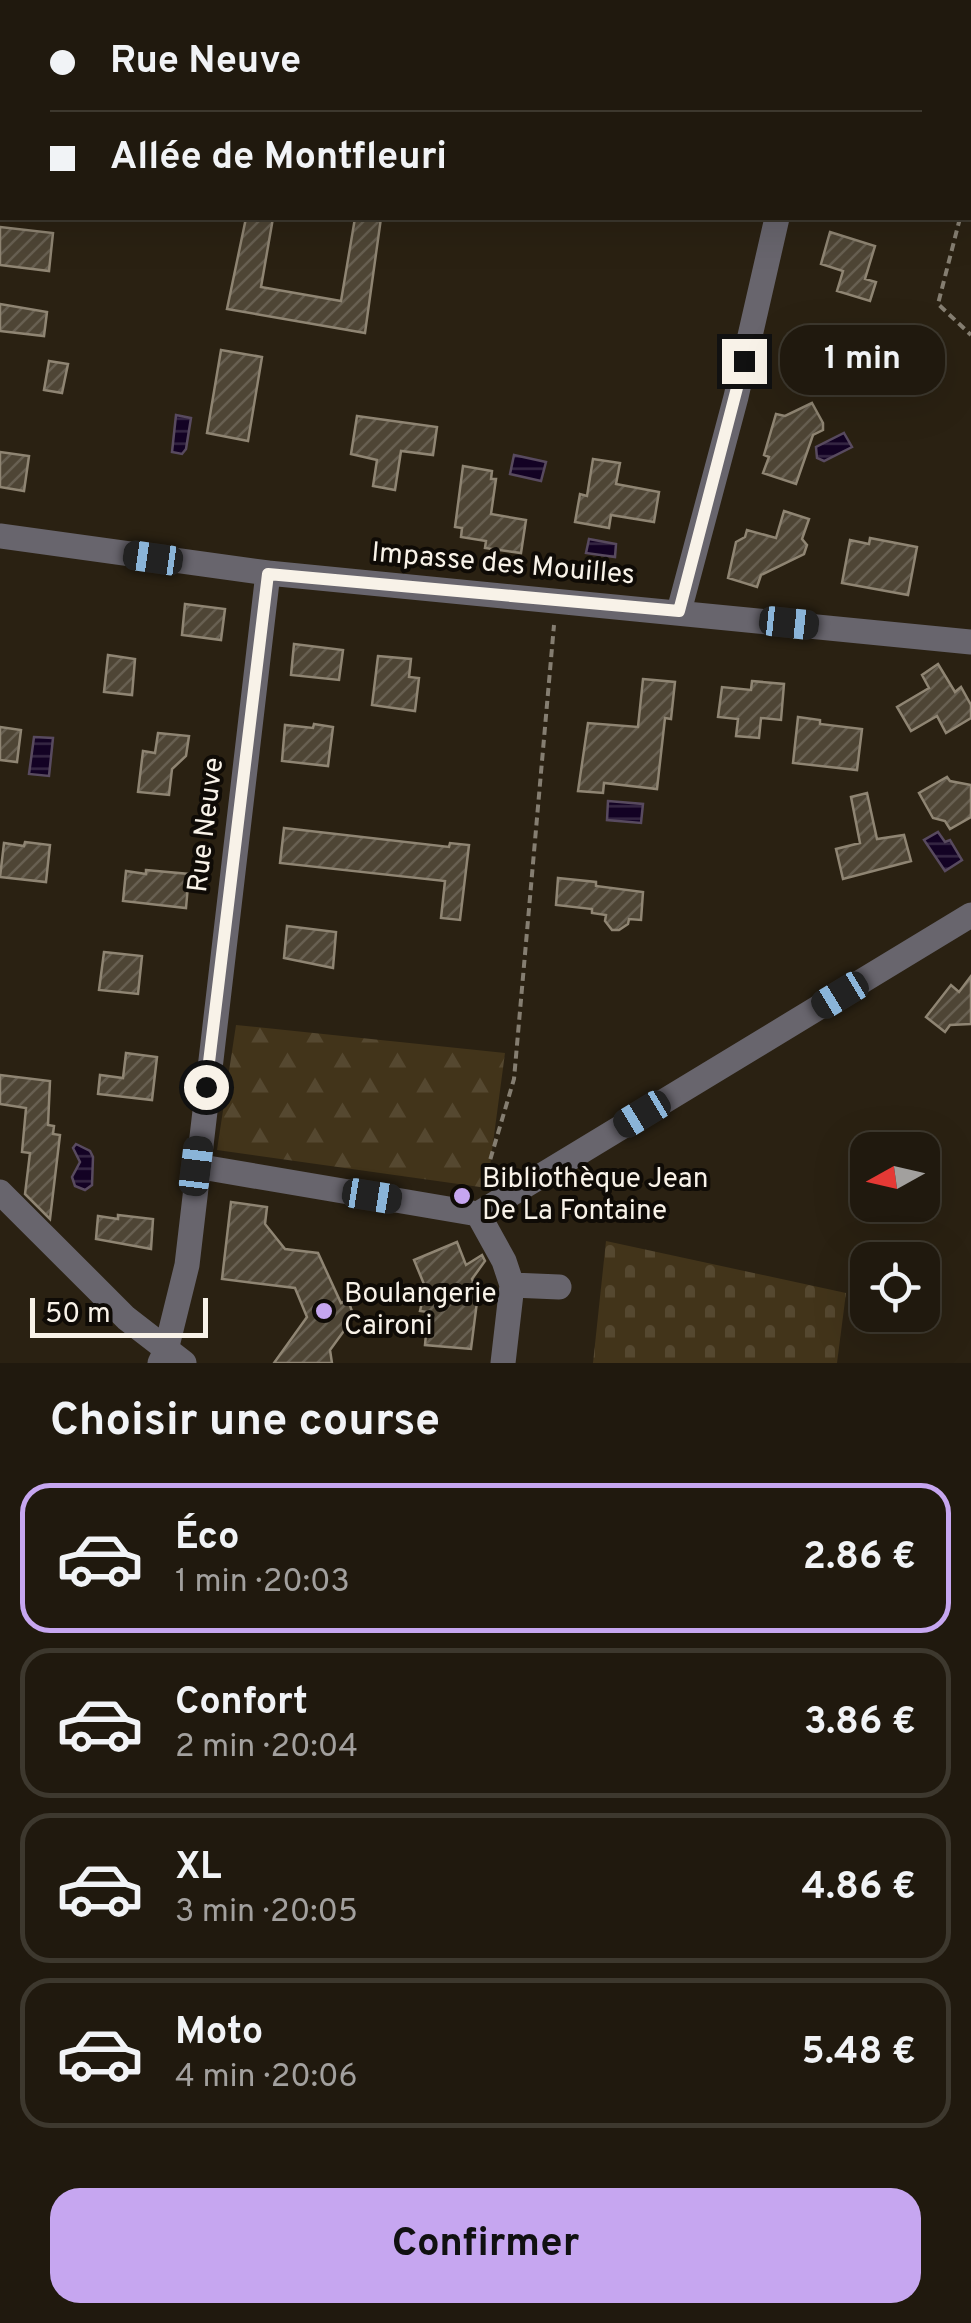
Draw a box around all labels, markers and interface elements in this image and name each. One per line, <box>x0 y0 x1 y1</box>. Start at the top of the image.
text: Rue Neuve <box>110 38 301 87</box>
text: Allée de Montfleuri <box>110 134 447 183</box>
callout: 1 min <box>779 326 944 396</box>
route end <box>722 339 767 384</box>
text: 1 min <box>824 340 901 380</box>
street label: Impasse des Mouilles <box>370 536 636 594</box>
car <box>121 539 185 577</box>
car <box>758 605 820 641</box>
street label: Rue Neuve <box>181 755 233 895</box>
car <box>807 967 873 1023</box>
route start <box>184 1065 229 1110</box>
car <box>609 1086 675 1142</box>
north arrow <box>850 1132 940 1222</box>
map controls <box>850 1132 940 1332</box>
car <box>177 1134 215 1198</box>
place label: Bibliothèque Jean De La Fontaine <box>482 1162 709 1230</box>
car <box>340 1176 404 1216</box>
marker: Bibliothèque Jean De La Fontaine <box>451 1185 473 1207</box>
button: locate <box>850 1242 940 1332</box>
place label: Boulangerie Caironi <box>344 1277 497 1345</box>
scale bar <box>30 1293 208 1338</box>
text: 50 m <box>45 1297 111 1333</box>
marker: Boulangerie Caironi <box>313 1300 335 1322</box>
text: Choisir une course <box>50 1394 440 1451</box>
icon: car <box>55 1513 145 1603</box>
text: Éco <box>175 1514 239 1563</box>
text: 2.86 € <box>803 1534 916 1583</box>
text: 1 min · 20:03 <box>175 1563 350 1603</box>
icon: car <box>55 1678 145 1768</box>
text: Confort <box>175 1679 308 1728</box>
text: 3.86 € <box>804 1699 916 1748</box>
text: 2 min · 20:04 <box>175 1728 358 1768</box>
icon: car <box>55 1843 145 1933</box>
text: XL <box>175 1844 222 1893</box>
text: 4.86 € <box>802 1864 916 1913</box>
text: 3 min · 20:05 <box>175 1893 358 1933</box>
icon: car <box>55 2008 145 2098</box>
text: Moto <box>175 2009 263 2058</box>
text: 5.48 € <box>802 2029 916 2078</box>
text: 4 min · 20:06 <box>175 2058 358 2098</box>
button: Confirmer <box>50 2188 921 2303</box>

